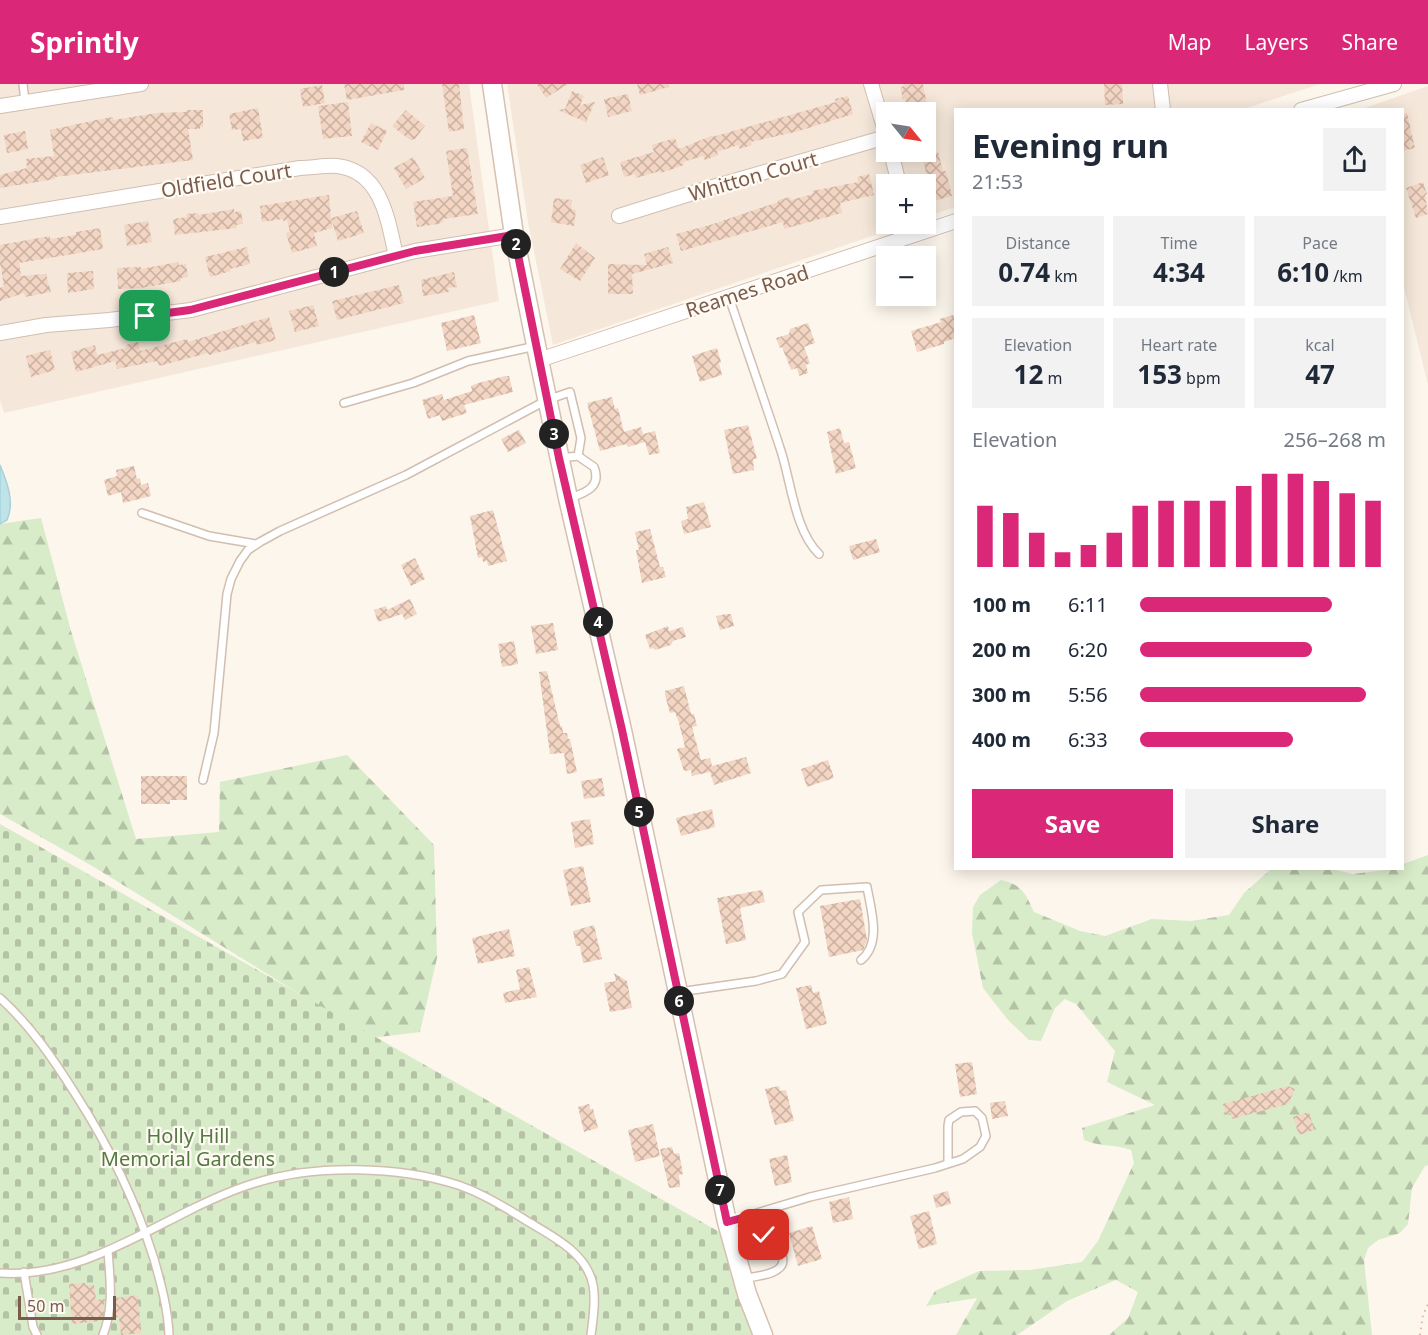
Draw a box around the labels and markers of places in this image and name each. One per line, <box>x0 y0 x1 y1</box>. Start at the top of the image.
pin: 2 <box>501 229 531 259</box>
pin: 1 <box>319 257 349 287</box>
pin <box>119 290 170 341</box>
pin: 3 <box>539 419 569 449</box>
pin: 4 <box>583 607 613 637</box>
pin: 5 <box>624 797 654 827</box>
pin: 6 <box>664 986 694 1016</box>
pin: 7 <box>705 1175 735 1205</box>
pin <box>738 1209 789 1260</box>

